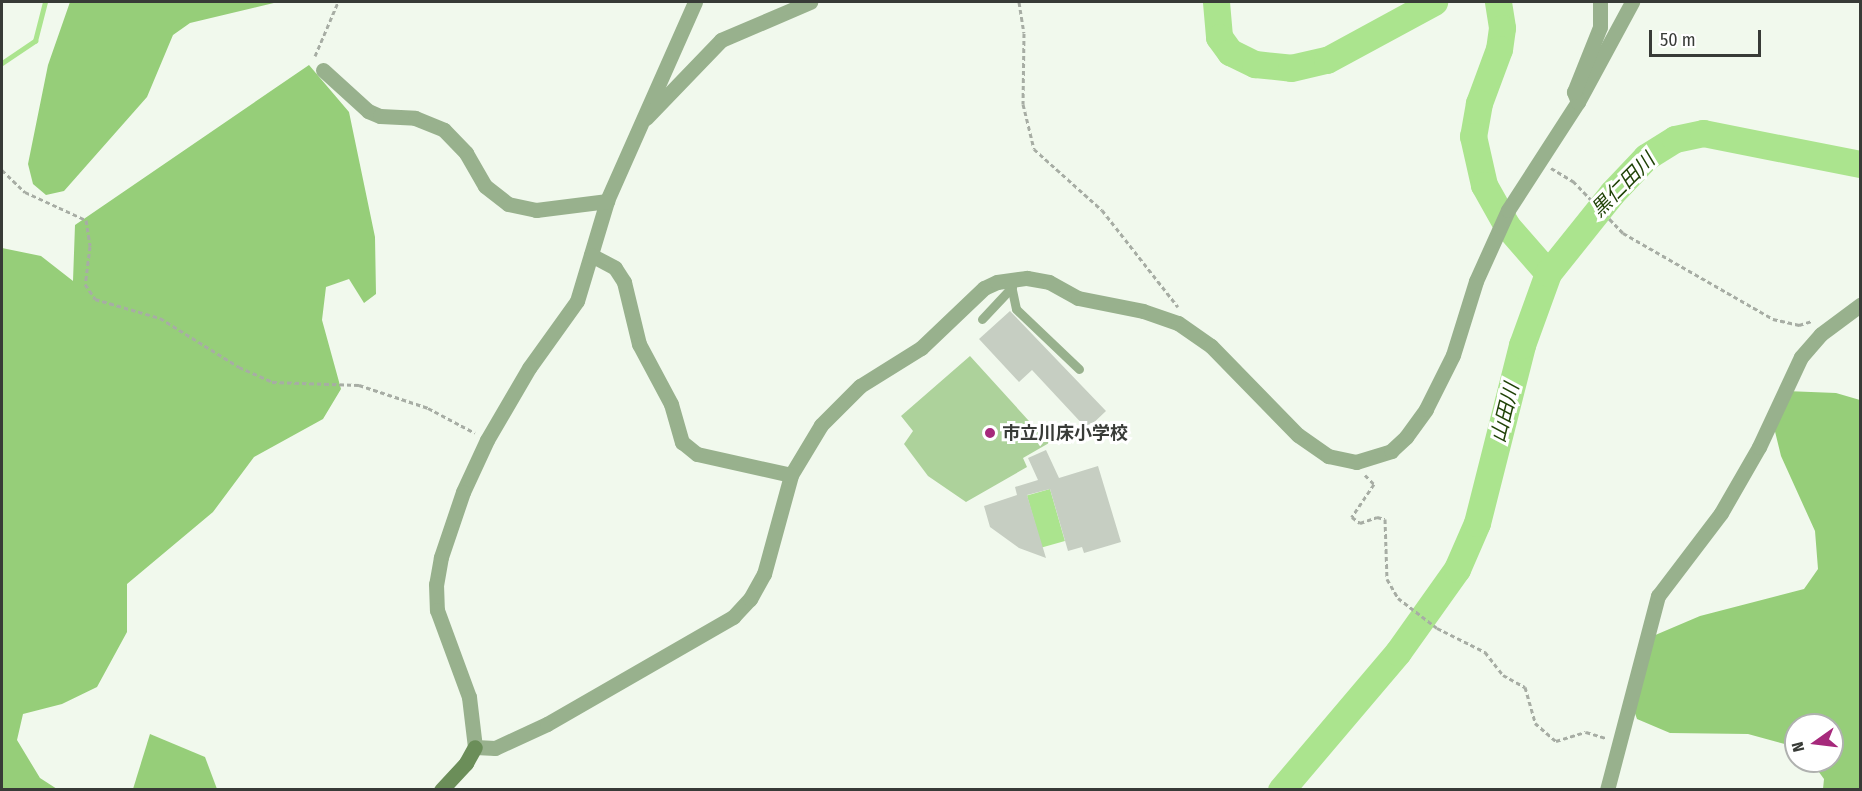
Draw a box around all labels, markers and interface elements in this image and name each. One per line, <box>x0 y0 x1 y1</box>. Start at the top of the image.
scale bar <box>1652 18 1764 56</box>
text: 50 m <box>1660 29 1696 51</box>
water label: 黒仁田川 <box>1586 148 1660 222</box>
water label: 山田川 <box>1486 381 1524 445</box>
place label: 市立川床小学校 <box>1002 422 1128 444</box>
marker: 市立川床小学校 <box>983 426 997 440</box>
north arrow <box>1784 713 1844 773</box>
text: N <box>1788 740 1808 754</box>

